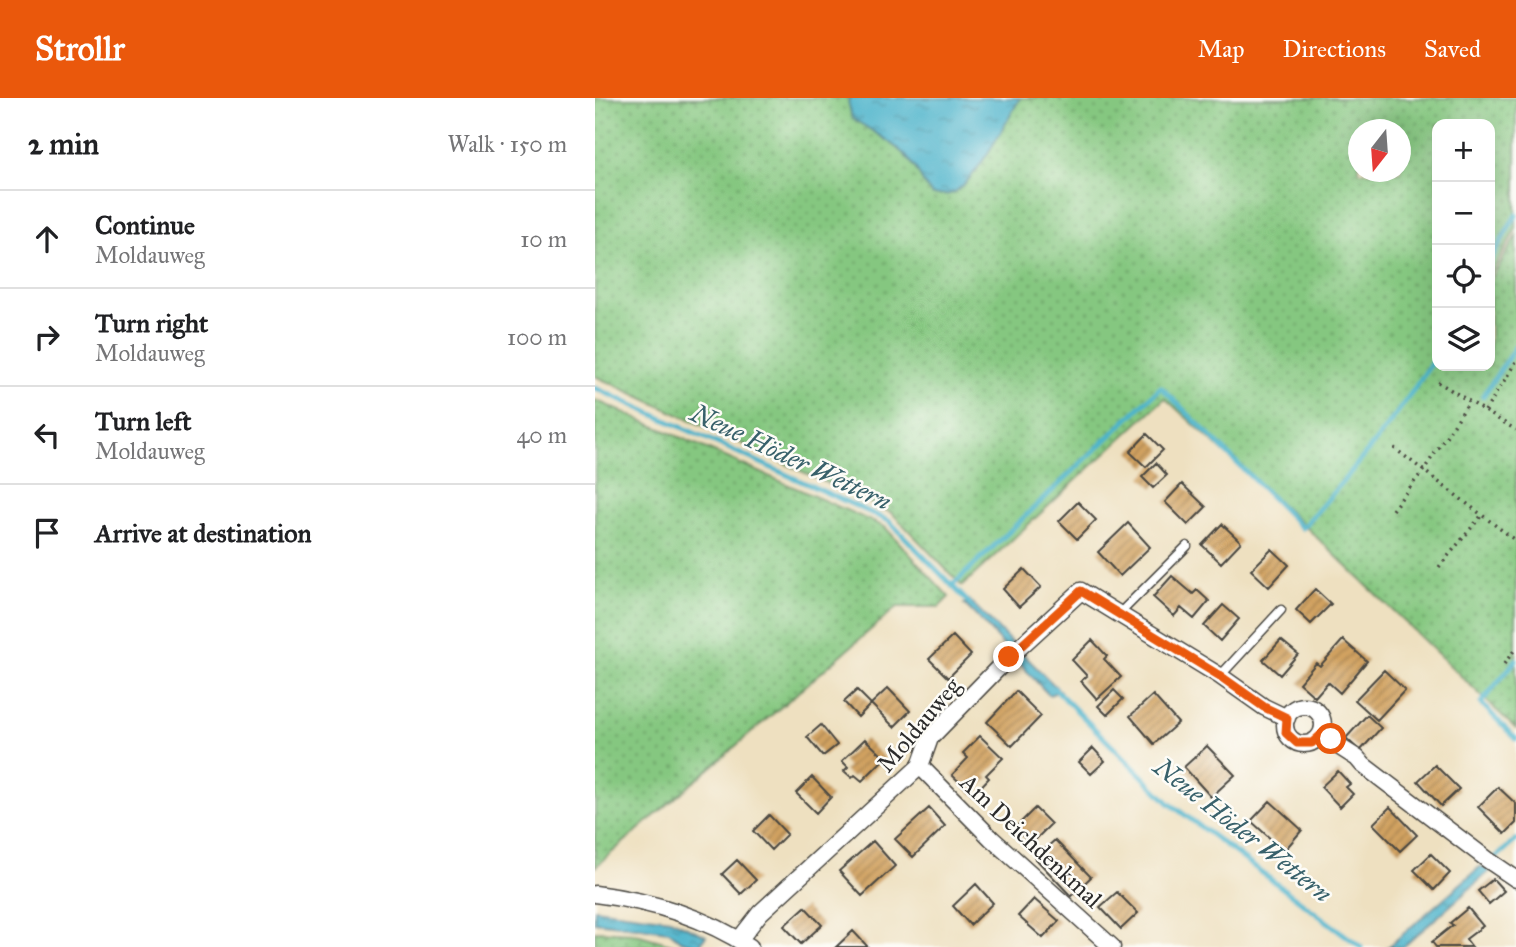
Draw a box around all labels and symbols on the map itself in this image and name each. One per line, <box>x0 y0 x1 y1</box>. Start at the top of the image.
north arrow <box>1348 119 1411 182</box>
water label: Neue Höder Wettern <box>684 396 897 518</box>
route end <box>993 641 1024 672</box>
street label: Moldauweg <box>871 671 968 779</box>
route start <box>1315 723 1346 754</box>
water label: Neue Höder Wettern <box>1146 749 1339 910</box>
street label: Am Deichdenkmal <box>953 767 1109 915</box>

